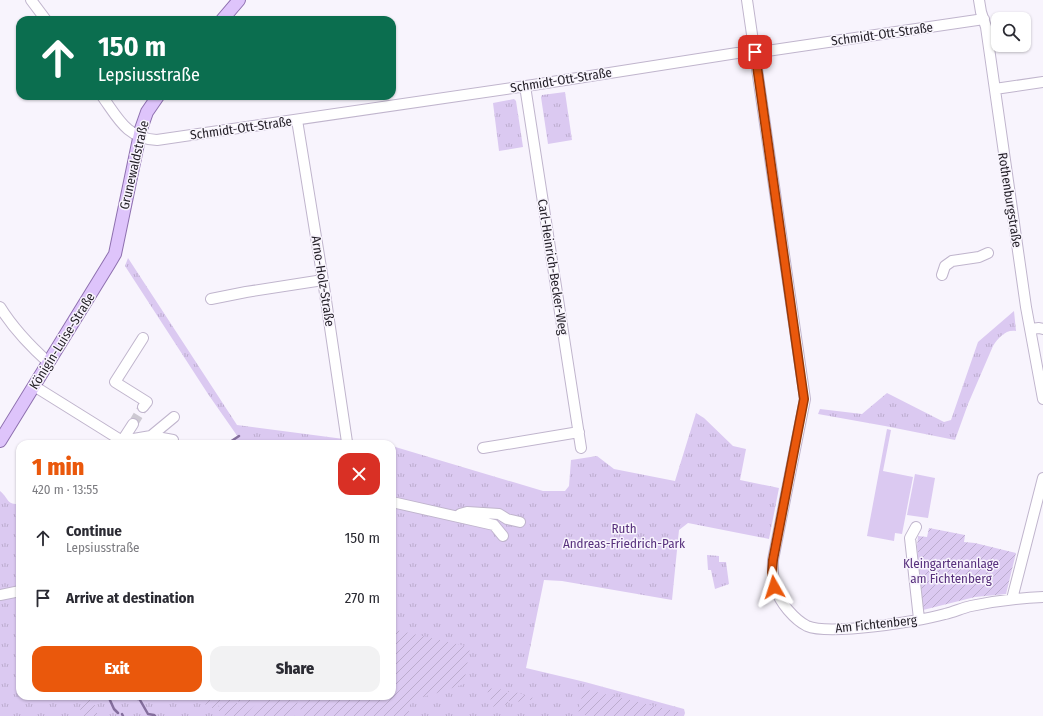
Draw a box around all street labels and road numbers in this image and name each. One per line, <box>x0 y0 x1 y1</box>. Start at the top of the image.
street label: Schmidt-Ott-Straße <box>830 19 934 49</box>
street label: Schmidt-Ott-Straße <box>509 65 613 95</box>
street label: Schmidt-Ott-Straße <box>189 113 293 143</box>
street label: Grunewaldstraße <box>116 119 152 211</box>
street label: Rothenburgstraße <box>995 151 1025 249</box>
street label: Carl-Heinrich-Becker-Weg <box>535 198 571 337</box>
street label: Arno-Holz-Straße <box>308 235 338 327</box>
street label: Königin-Luise-Straße <box>26 290 98 392</box>
street label: Am Fichtenberg <box>834 612 918 636</box>

